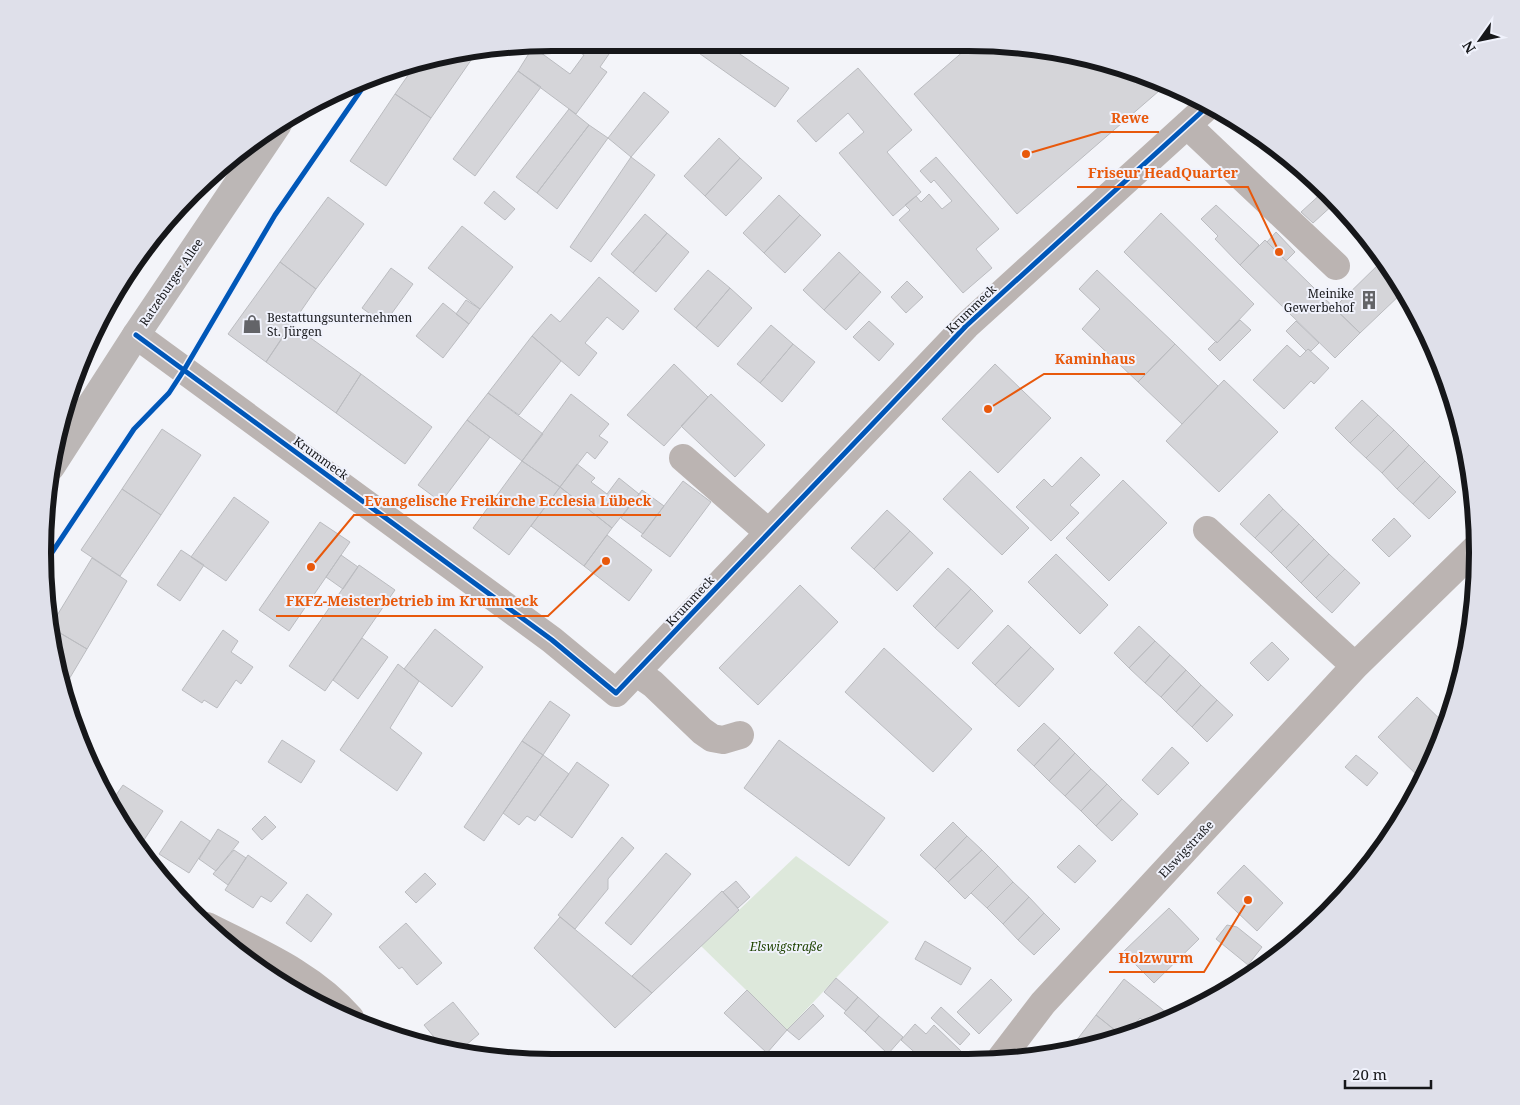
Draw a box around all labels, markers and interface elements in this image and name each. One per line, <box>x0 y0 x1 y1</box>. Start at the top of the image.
north arrow <box>1455 15 1505 65</box>
text: N <box>1458 38 1480 57</box>
callout: Rewe <box>1101 103 1159 132</box>
text: Rewe <box>1111 108 1149 127</box>
callout: Friseur HeadQuarter <box>1077 158 1248 187</box>
text: Friseur HeadQuarter <box>1088 163 1239 182</box>
street label: Ratzeburger Allee <box>135 235 207 329</box>
street label: Krummeck <box>942 280 1001 337</box>
place label: Meinike Gewerbehof <box>1284 285 1356 316</box>
building icon: Meinike Gewerbehof <box>1358 289 1380 311</box>
place label: Bestattungsunternehmen St. Jürgen <box>267 309 413 340</box>
shop icon: Bestattungsunternehmen St. Jürgen <box>241 313 263 335</box>
callout: Kaminhaus <box>1044 345 1145 374</box>
text: Kaminhaus <box>1055 349 1136 368</box>
street label: Krummeck <box>290 432 353 484</box>
callout: Evangelische Freikirche Ecclesia Lübeck <box>354 486 661 515</box>
text: Evangelische Freikirche Ecclesia Lübeck <box>364 491 652 510</box>
street label: Krummeck <box>662 571 719 630</box>
callout: FKFZ-Meisterbetrieb im Krummeck <box>276 587 548 616</box>
text: FKFZ-Meisterbetrieb im Krummeck <box>286 591 538 610</box>
street label: Elswigstraße <box>1155 816 1217 882</box>
park label: Elswigstraße <box>749 938 822 955</box>
callout: Holzwurm <box>1109 943 1204 972</box>
text: Holzwurm <box>1119 948 1194 967</box>
scale bar <box>1345 1058 1431 1090</box>
text: 20 m <box>1352 1064 1387 1084</box>

